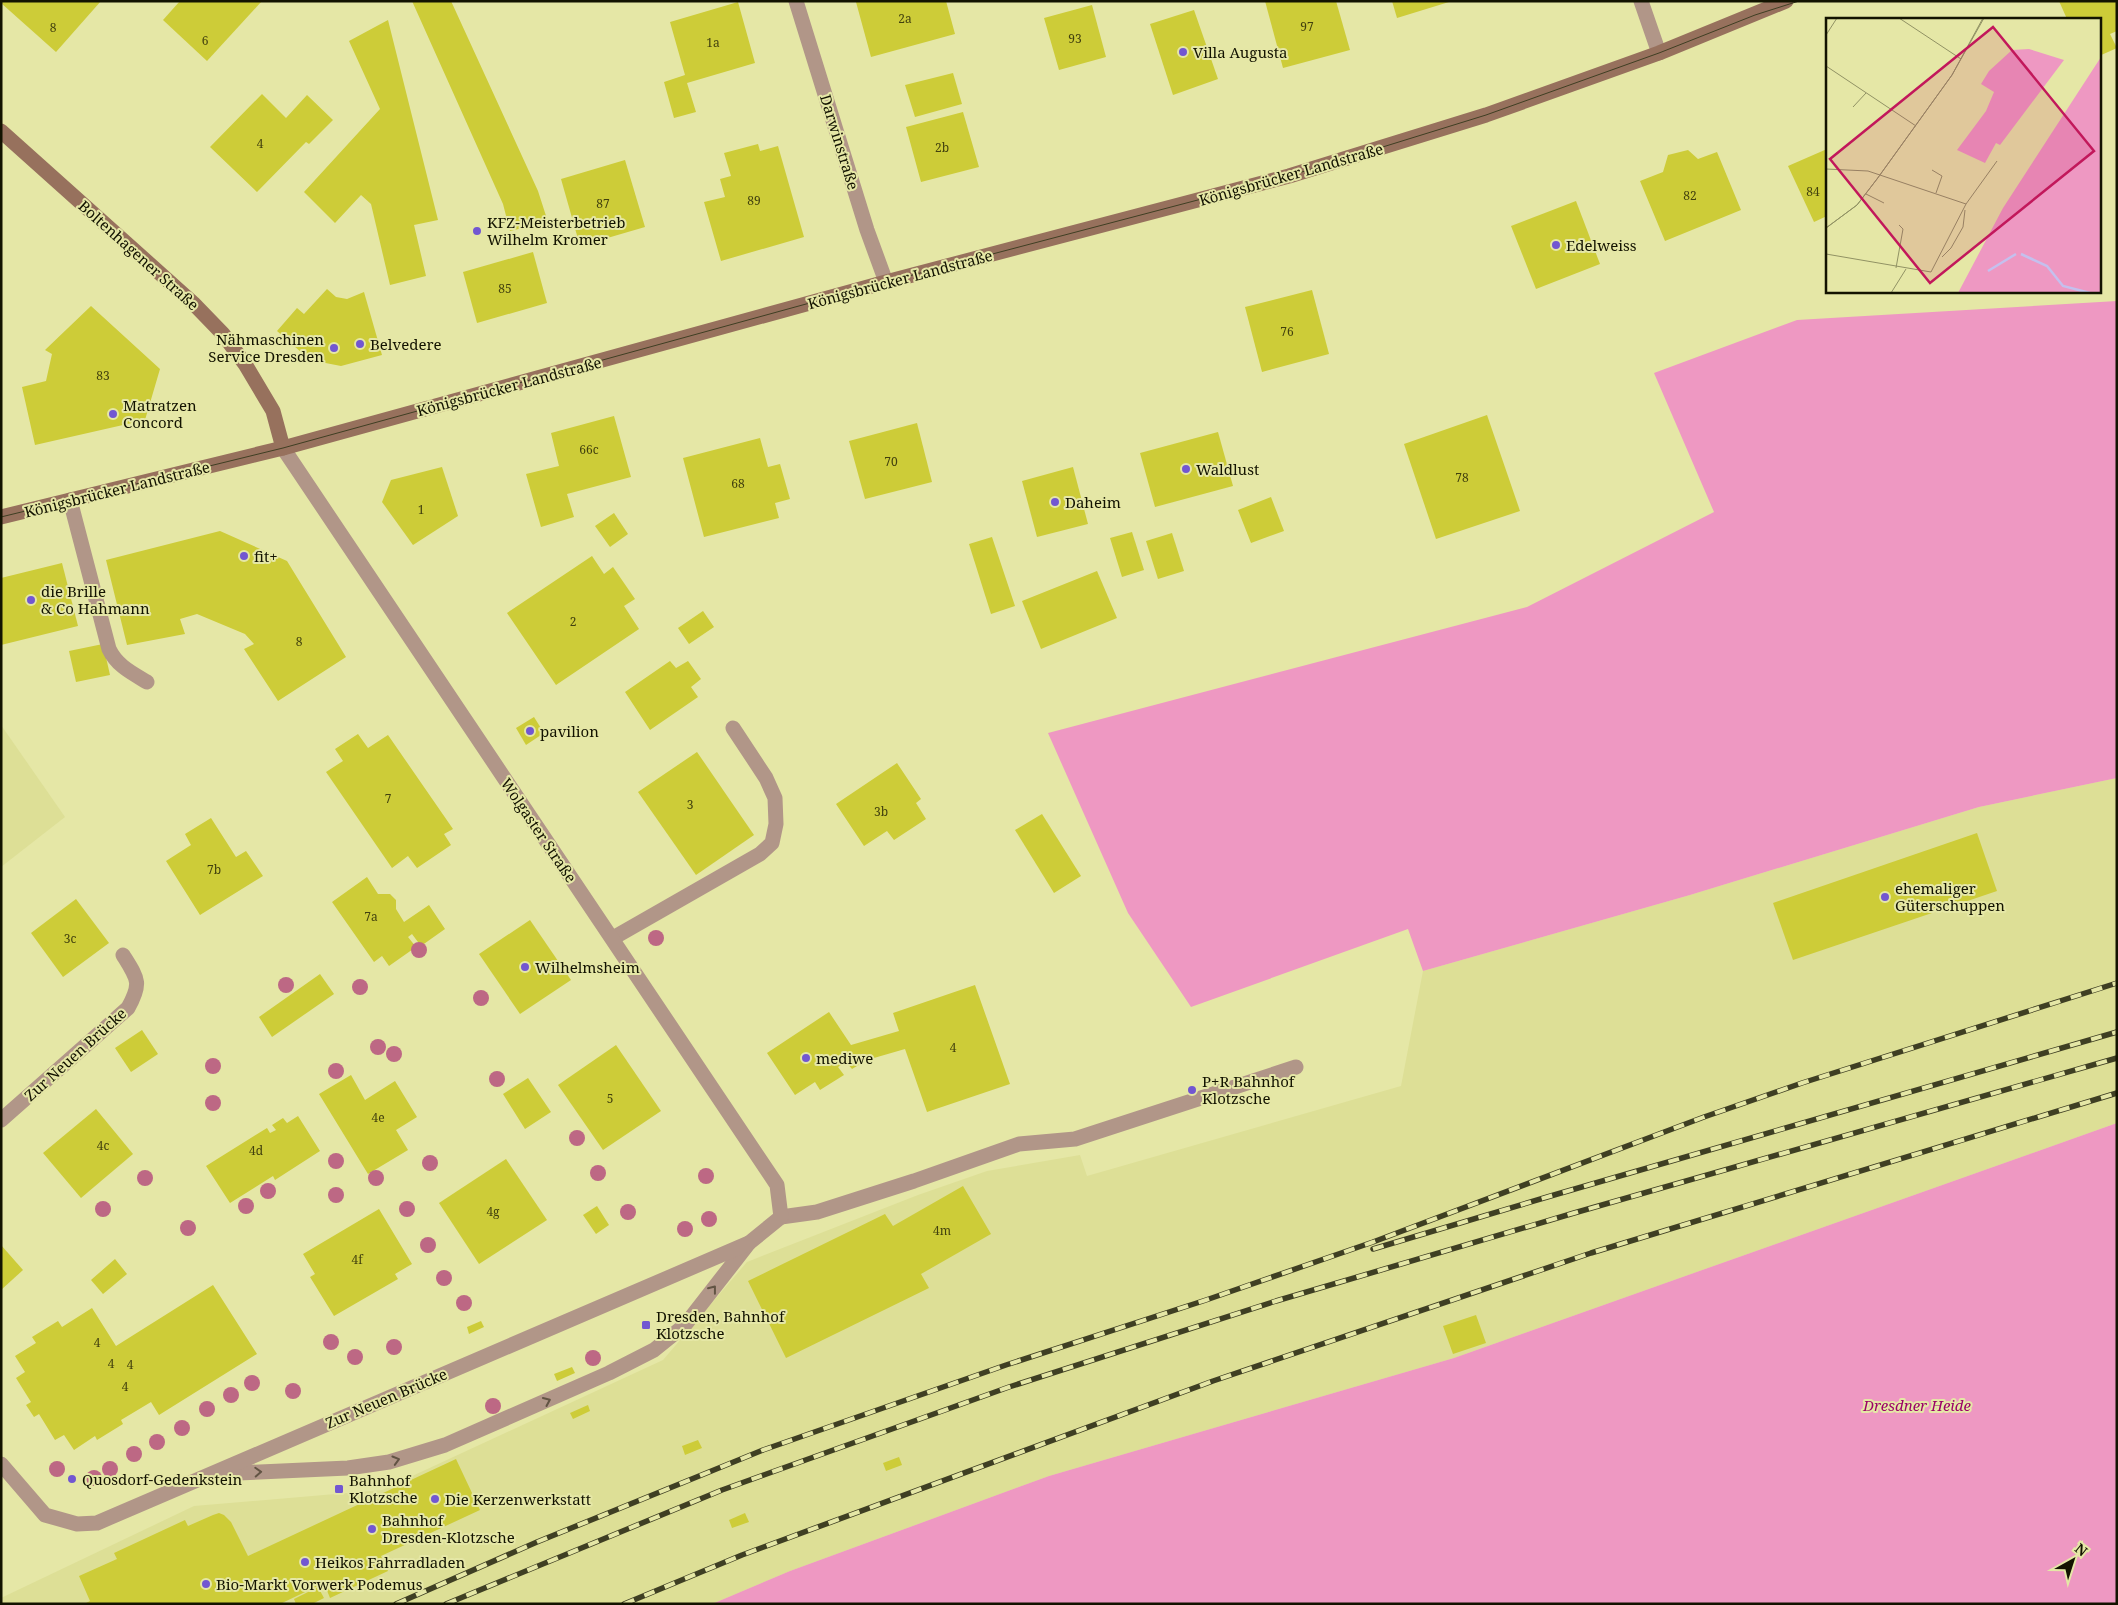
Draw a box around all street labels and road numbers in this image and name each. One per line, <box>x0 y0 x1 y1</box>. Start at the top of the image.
street label: Darwinstraße <box>816 92 864 192</box>
street label: Königsbrücker Landstraße <box>1197 138 1385 210</box>
street label: Boltenhagener Straße <box>75 196 203 314</box>
street label: Königsbrücker Landstraße <box>805 245 995 313</box>
street label: Königsbrücker Landstraße <box>414 352 604 420</box>
street label: Königsbrücker Landstraße <box>22 456 212 522</box>
street label: Wolgaster Straße <box>497 774 581 886</box>
street label: Zur Neuen Brücke <box>20 1003 130 1105</box>
street label: Zur Neuen Brücke <box>322 1363 450 1433</box>

